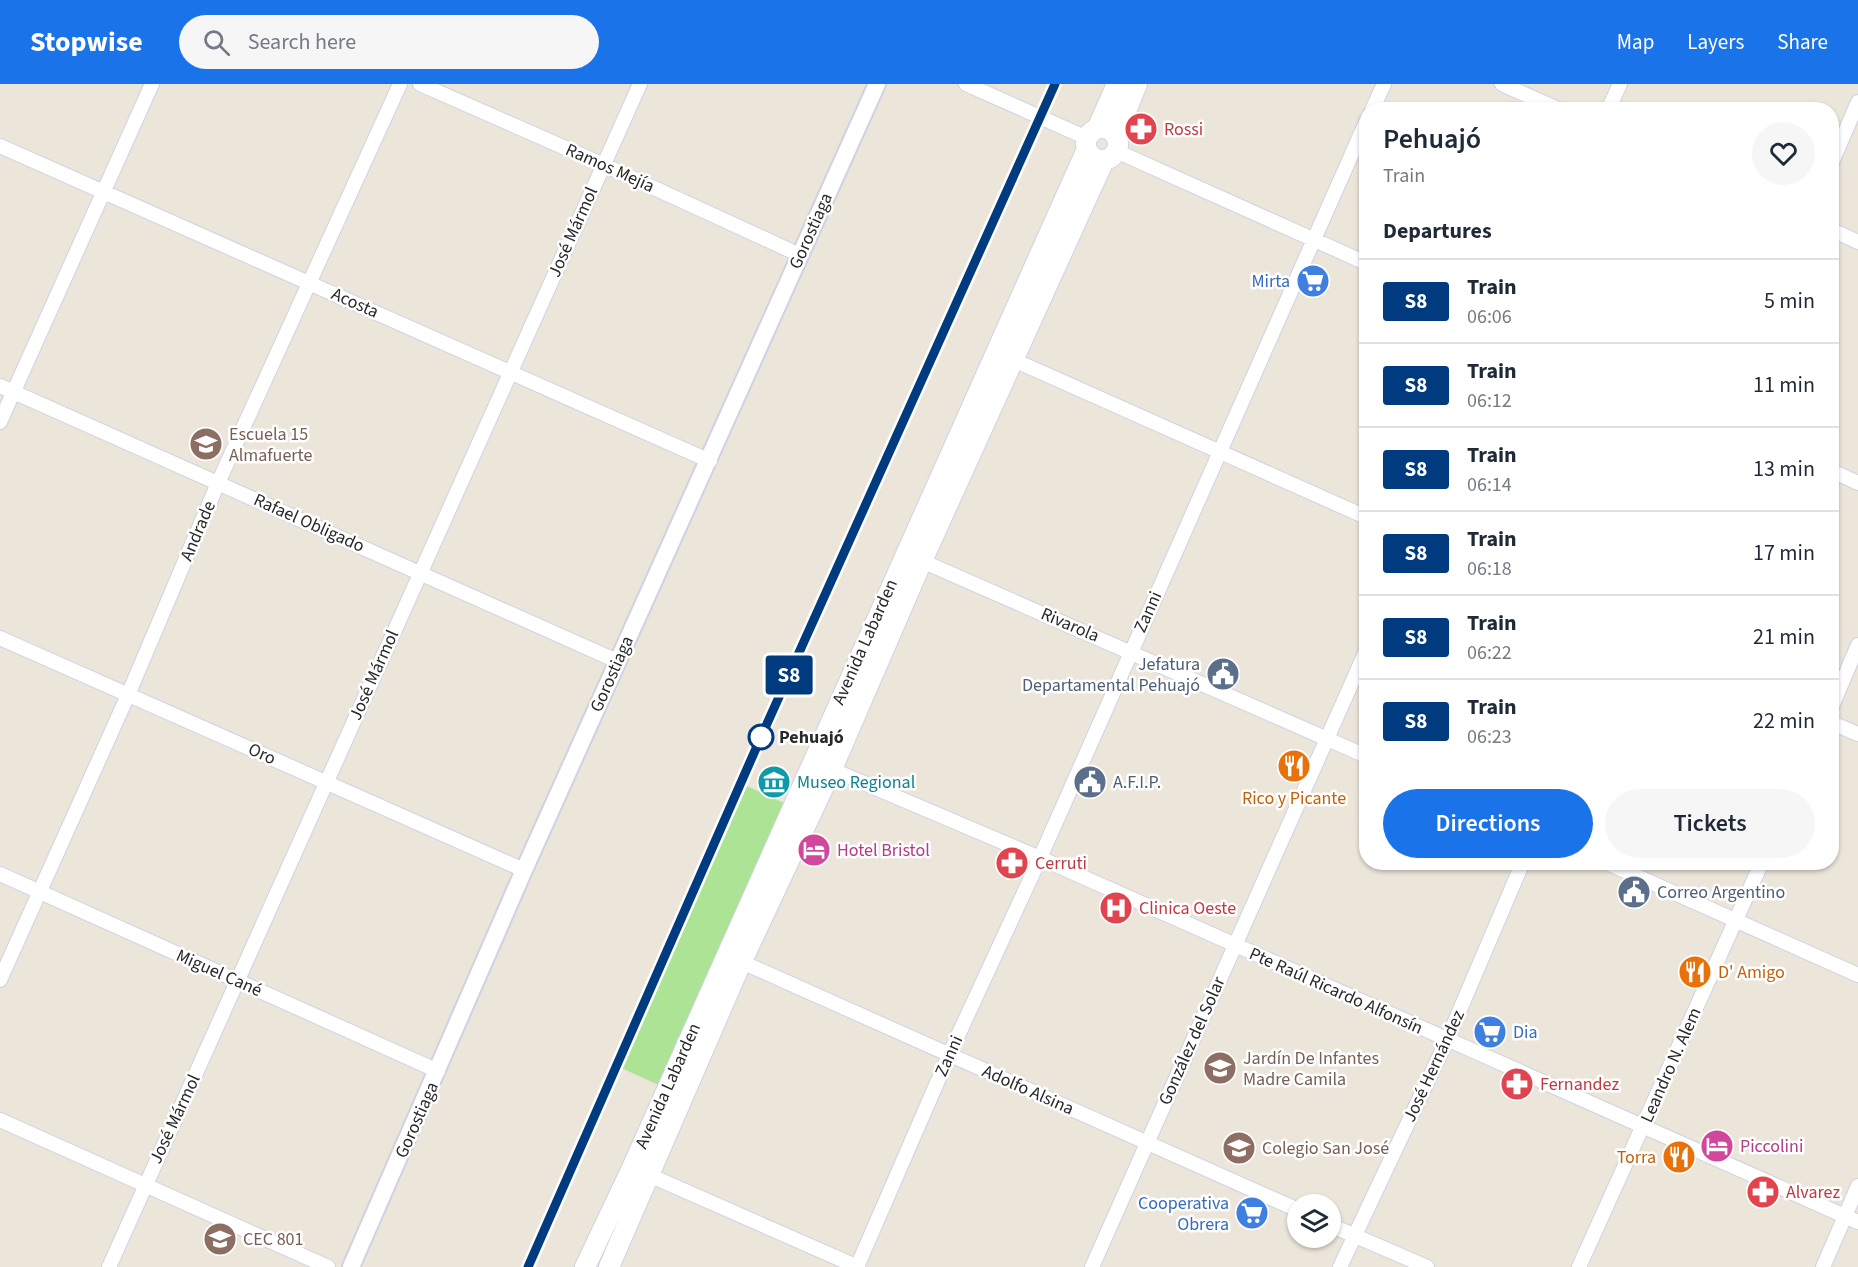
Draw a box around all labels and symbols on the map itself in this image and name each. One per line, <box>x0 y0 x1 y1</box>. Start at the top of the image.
pharmacy icon: Rossi <box>1123 111 1159 147</box>
place label: Rossi <box>1164 117 1203 142</box>
street label: Ramos Mejía <box>562 137 658 199</box>
street label: José Mármol <box>542 183 604 281</box>
street label: Gorostiaga <box>783 189 839 273</box>
supermarket icon: Mirta <box>1295 263 1331 299</box>
place label: Mirta <box>1251 269 1290 294</box>
street label: Acosta <box>327 282 383 324</box>
place label: Escuela 15 Almafuerte <box>229 422 312 468</box>
school or university icon: Escuela 15 Almafuerte <box>188 426 224 462</box>
street label: Rafael Obligado <box>250 487 368 559</box>
street label: Andrade <box>174 497 222 565</box>
street label: Avenida Labarden <box>826 575 904 709</box>
street label: Zanni <box>1128 587 1168 637</box>
street label: Rivarola <box>1037 602 1103 648</box>
street label: José Mármol <box>343 626 405 724</box>
street label: Gorostiaga <box>584 632 640 716</box>
place label: Jefatura Departamental Pehuajó <box>1022 652 1200 698</box>
line badge: S8 <box>762 656 816 694</box>
public building icon: Jefatura Departamental Pehuajó <box>1205 656 1241 692</box>
marker: Pehuajó <box>748 724 774 750</box>
place label: Pehuajó <box>779 725 844 750</box>
street label: Oro <box>244 737 280 771</box>
restaurant icon: Rico y Picante <box>1276 748 1312 784</box>
museum icon: Museo Regional <box>756 764 792 800</box>
public building icon: A.F.I.P. <box>1072 764 1108 800</box>
place label: Museo Regional <box>797 770 915 795</box>
place label: A.F.I.P. <box>1113 770 1161 795</box>
place label: Rico y Picante <box>1242 786 1346 811</box>
hotel icon: Hotel Bristol <box>796 832 832 868</box>
place label: Hotel Bristol <box>837 838 930 863</box>
pharmacy icon: Cerruti <box>994 845 1030 881</box>
place label: Cerruti <box>1035 851 1087 876</box>
public building icon: Correo Argentino <box>1616 874 1652 910</box>
place label: Correo Argentino <box>1657 880 1785 905</box>
hospital icon: Clinica Oeste <box>1098 890 1134 926</box>
place label: Clinica Oeste <box>1139 896 1236 921</box>
street label: Pte Raúl Ricardo Alfonsín <box>1245 941 1427 1041</box>
street label: Miguel Cané <box>172 943 266 1003</box>
restaurant icon: D' Amigo <box>1677 954 1713 990</box>
place label: D' Amigo <box>1718 960 1785 985</box>
street label: González del Solar <box>1152 972 1232 1109</box>
street label: Leandro N. Alem <box>1634 1004 1708 1126</box>
street label: José Hernández <box>1397 1006 1471 1126</box>
supermarket icon: Dia <box>1472 1014 1508 1050</box>
street label: Avenida Labarden <box>629 1019 707 1153</box>
place label: Dia <box>1513 1020 1538 1045</box>
street label: Zanni <box>929 1031 969 1081</box>
place label: Jardín De Infantes Madre Camila <box>1243 1046 1379 1092</box>
school or university icon: Jardín De Infantes Madre Camila <box>1202 1050 1238 1086</box>
street label: Adolfo Alsina <box>978 1059 1078 1121</box>
pharmacy icon: Fernandez <box>1499 1066 1535 1102</box>
street label: José Mármol <box>143 1070 207 1168</box>
place label: Fernandez <box>1540 1072 1620 1097</box>
street label: Gorostiaga <box>389 1078 445 1162</box>
hotel icon: Piccolini <box>1699 1128 1735 1164</box>
school or university icon: Colegio San José <box>1221 1130 1257 1166</box>
place label: Piccolini <box>1740 1134 1803 1159</box>
place label: Colegio San José <box>1262 1136 1389 1161</box>
restaurant icon: Torra <box>1661 1139 1697 1175</box>
place label: Torra <box>1617 1145 1656 1170</box>
pharmacy icon: Alvarez <box>1745 1174 1781 1210</box>
place label: Alvarez <box>1786 1180 1840 1205</box>
place label: Cooperativa Obrera <box>1138 1191 1229 1237</box>
supermarket icon: Cooperativa Obrera <box>1234 1195 1270 1231</box>
school or university icon: CEC 801 <box>202 1221 238 1257</box>
place label: CEC 801 <box>243 1227 303 1252</box>

